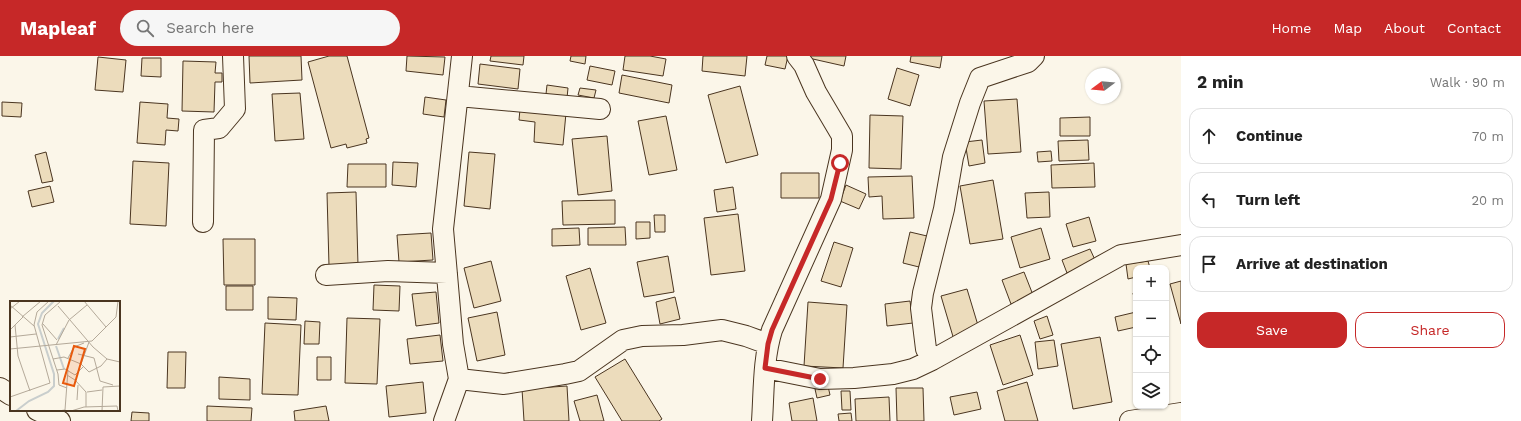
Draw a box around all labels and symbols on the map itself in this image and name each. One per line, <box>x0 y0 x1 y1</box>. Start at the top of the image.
north arrow <box>1085 68 1121 104</box>
route start <box>831 154 849 172</box>
inset map <box>10 301 120 411</box>
route end <box>811 370 829 388</box>

